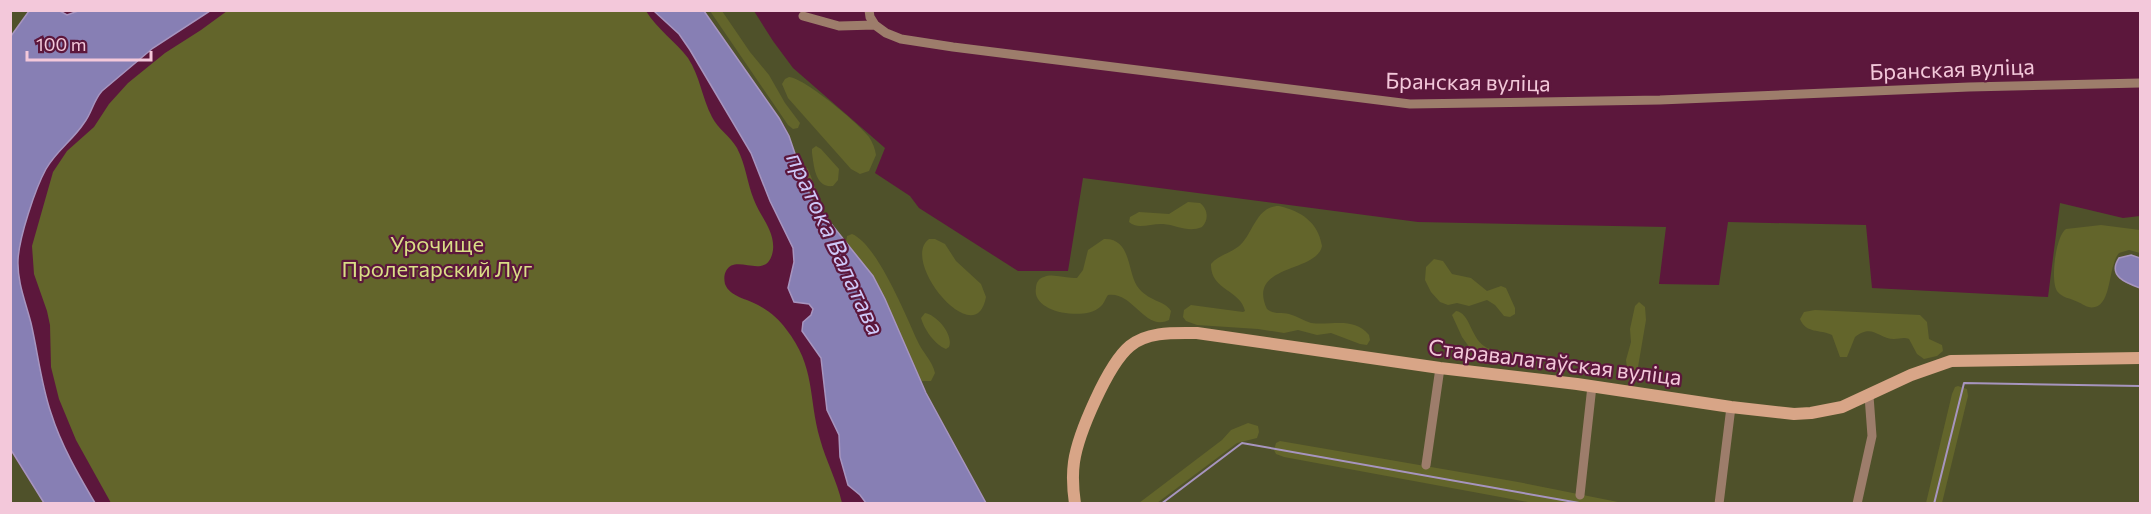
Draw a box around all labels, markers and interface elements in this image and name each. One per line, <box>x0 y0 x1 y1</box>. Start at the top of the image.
scale bar <box>27 24 152 62</box>
text: 100 m <box>36 33 86 55</box>
street label: Бранская вуліца <box>1869 52 2035 85</box>
street label: Бранская вуліца <box>1385 67 1551 96</box>
water label: пратока Валатава <box>781 147 891 339</box>
park label: Урочище Пролетарский Луг <box>342 230 533 282</box>
street label: Старавалатаўская вуліца <box>1427 333 1683 390</box>

